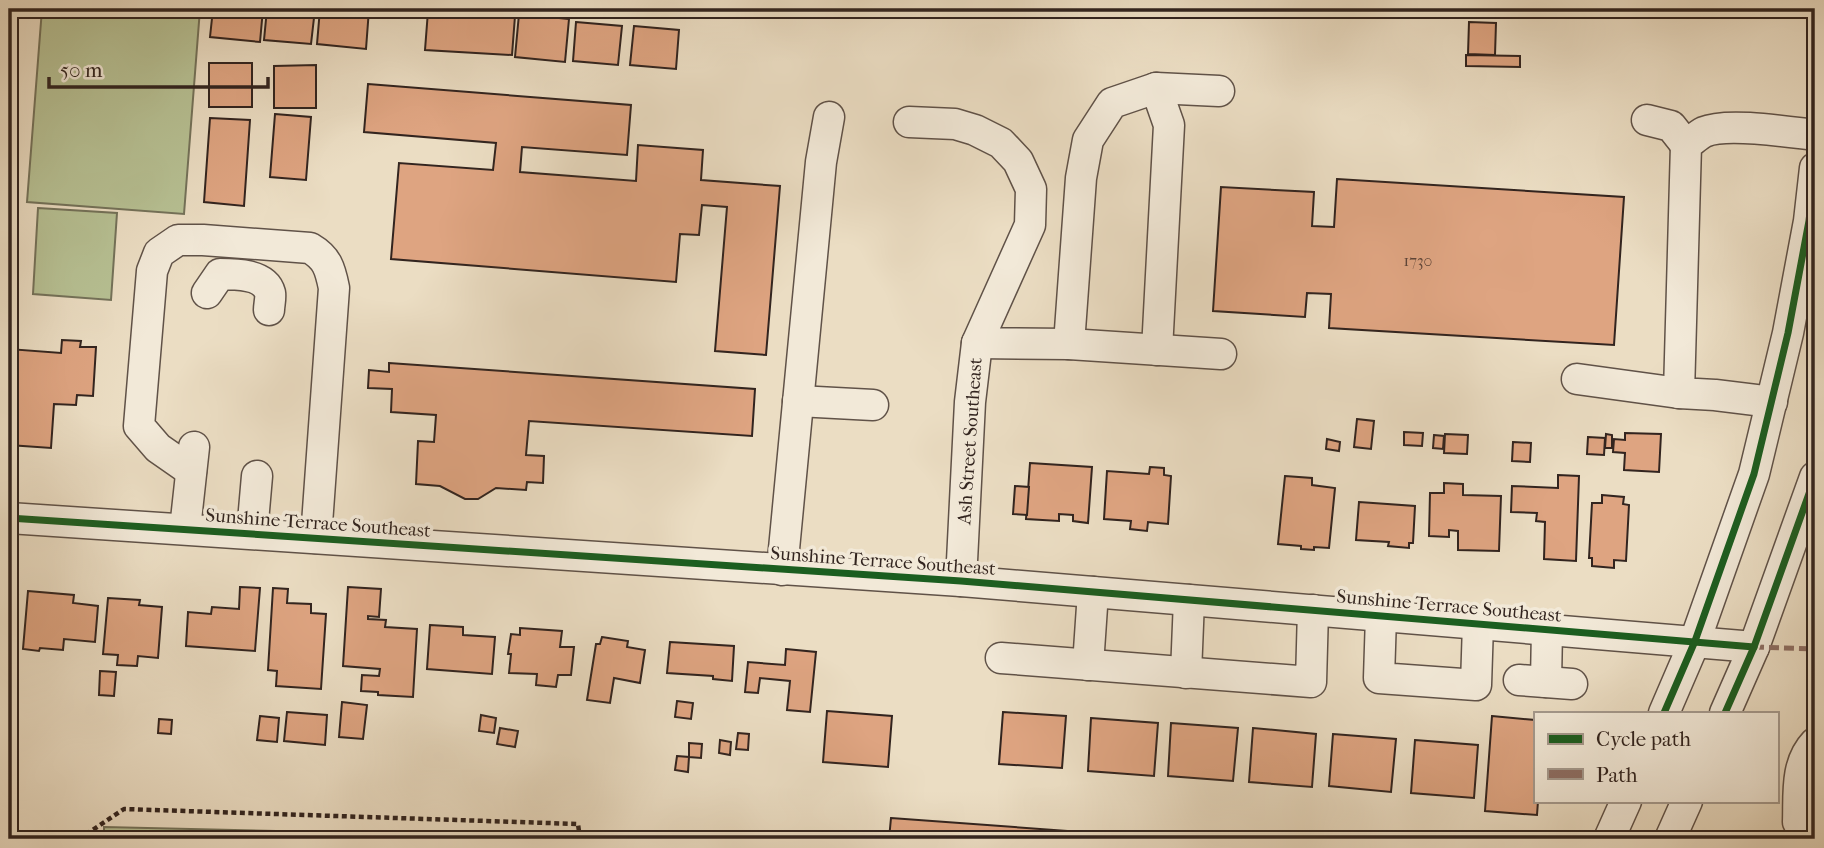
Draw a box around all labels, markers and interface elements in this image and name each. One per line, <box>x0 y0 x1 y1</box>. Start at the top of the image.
scale bar <box>49 46 268 90</box>
text: 50 m <box>60 58 103 82</box>
house number: 1730 <box>1404 251 1432 270</box>
street label: Ash Street Southeast <box>953 356 987 526</box>
street label: Sunshine Terrace Southeast <box>205 504 432 542</box>
street label: Sunshine Terrace Southeast <box>770 542 997 580</box>
street label: Sunshine Terrace Southeast <box>1336 585 1563 627</box>
legend <box>1534 712 1778 802</box>
text: Cycle path <box>1596 727 1691 751</box>
text: Path <box>1596 763 1638 787</box>

